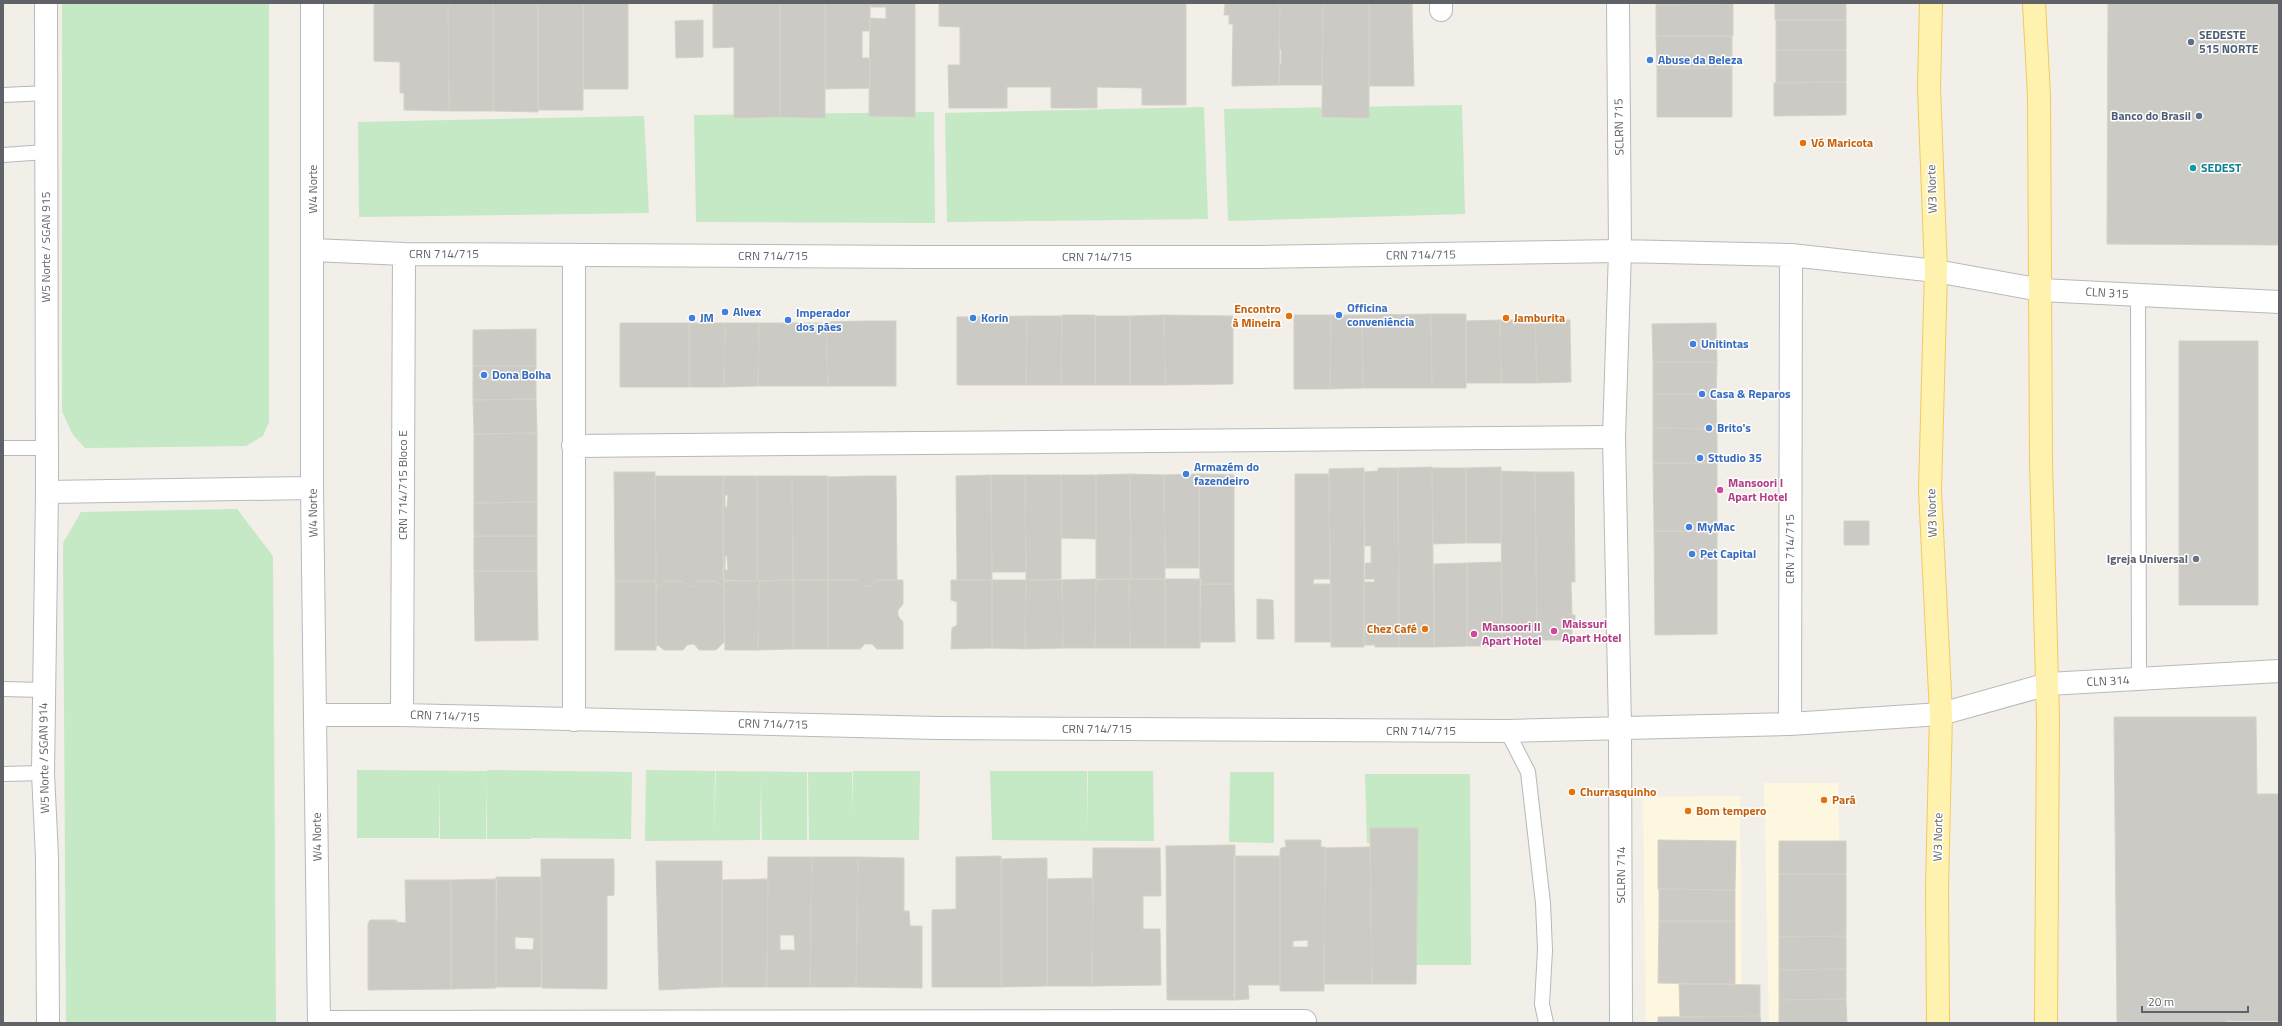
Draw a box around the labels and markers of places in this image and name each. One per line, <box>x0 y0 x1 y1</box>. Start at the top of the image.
place label: SEDESTE 515 NORTE <box>2199 25 2259 58</box>
marker: SEDESTE 515 NORTE <box>2186 37 2196 47</box>
place label: Abuse da Beleza <box>1658 50 1743 69</box>
marker: Abuse da Beleza <box>1645 55 1655 65</box>
place label: Banco do Brasil <box>2111 106 2191 125</box>
marker: Banco do Brasil <box>2194 111 2204 121</box>
place label: Vó Maricota <box>1811 133 1873 152</box>
marker: Vó Maricota <box>1798 138 1808 148</box>
place label: SEDEST <box>2201 158 2242 177</box>
marker: SEDEST <box>2188 163 2198 173</box>
place label: Officina conveniência <box>1347 298 1414 331</box>
place label: Encontro à Mineira <box>1232 299 1281 332</box>
place label: Alvex <box>733 302 761 321</box>
place label: Imperador dos pães <box>796 303 851 336</box>
marker: Alvex <box>720 307 730 317</box>
place label: JM <box>700 308 714 327</box>
place label: Korin <box>981 308 1009 327</box>
place label: Jamburita <box>1514 308 1565 327</box>
marker: Officina conveniência <box>1334 310 1344 320</box>
marker: Encontro à Mineira <box>1284 311 1294 321</box>
marker: JM <box>687 313 697 323</box>
marker: Korin <box>968 313 978 323</box>
marker: Jamburita <box>1501 313 1511 323</box>
marker: Imperador dos pães <box>783 315 793 325</box>
place label: Unitintas <box>1701 334 1749 353</box>
marker: Unitintas <box>1688 339 1698 349</box>
place label: Dona Bolha <box>492 365 551 384</box>
marker: Dona Bolha <box>479 370 489 380</box>
place label: Casa & Reparos <box>1710 384 1791 403</box>
marker: Casa & Reparos <box>1697 389 1707 399</box>
place label: Brito's <box>1717 418 1751 437</box>
marker: Brito's <box>1704 423 1714 433</box>
place label: Sttudio 35 <box>1708 448 1762 467</box>
marker: Sttudio 35 <box>1695 453 1705 463</box>
place label: Armazém do fazendeiro <box>1194 457 1259 490</box>
marker: Armazém do fazendeiro <box>1181 469 1191 479</box>
place label: Mansoori I Apart Hotel <box>1728 473 1788 506</box>
marker: Mansoori I Apart Hotel <box>1715 485 1725 495</box>
place label: MyMac <box>1697 517 1735 536</box>
marker: MyMac <box>1684 522 1694 532</box>
place label: Pet Capital <box>1700 544 1756 563</box>
marker: Pet Capital <box>1687 549 1697 559</box>
place label: Igreja Universal <box>2107 549 2188 568</box>
marker: Igreja Universal <box>2191 554 2201 564</box>
place label: Maissuri Apart Hotel <box>1562 614 1622 647</box>
place label: Mansoori II Apart Hotel <box>1482 617 1542 650</box>
place label: Chez Café <box>1367 619 1417 638</box>
marker: Chez Café <box>1420 624 1430 634</box>
marker: Maissuri Apart Hotel <box>1549 626 1559 636</box>
marker: Mansoori II Apart Hotel <box>1469 629 1479 639</box>
place label: Churrasquinho <box>1580 782 1656 801</box>
marker: Churrasquinho <box>1567 787 1577 797</box>
place label: Pará <box>1832 790 1856 809</box>
marker: Pará <box>1819 795 1829 805</box>
place label: Bom tempero <box>1696 801 1766 820</box>
marker: Bom tempero <box>1683 806 1693 816</box>

